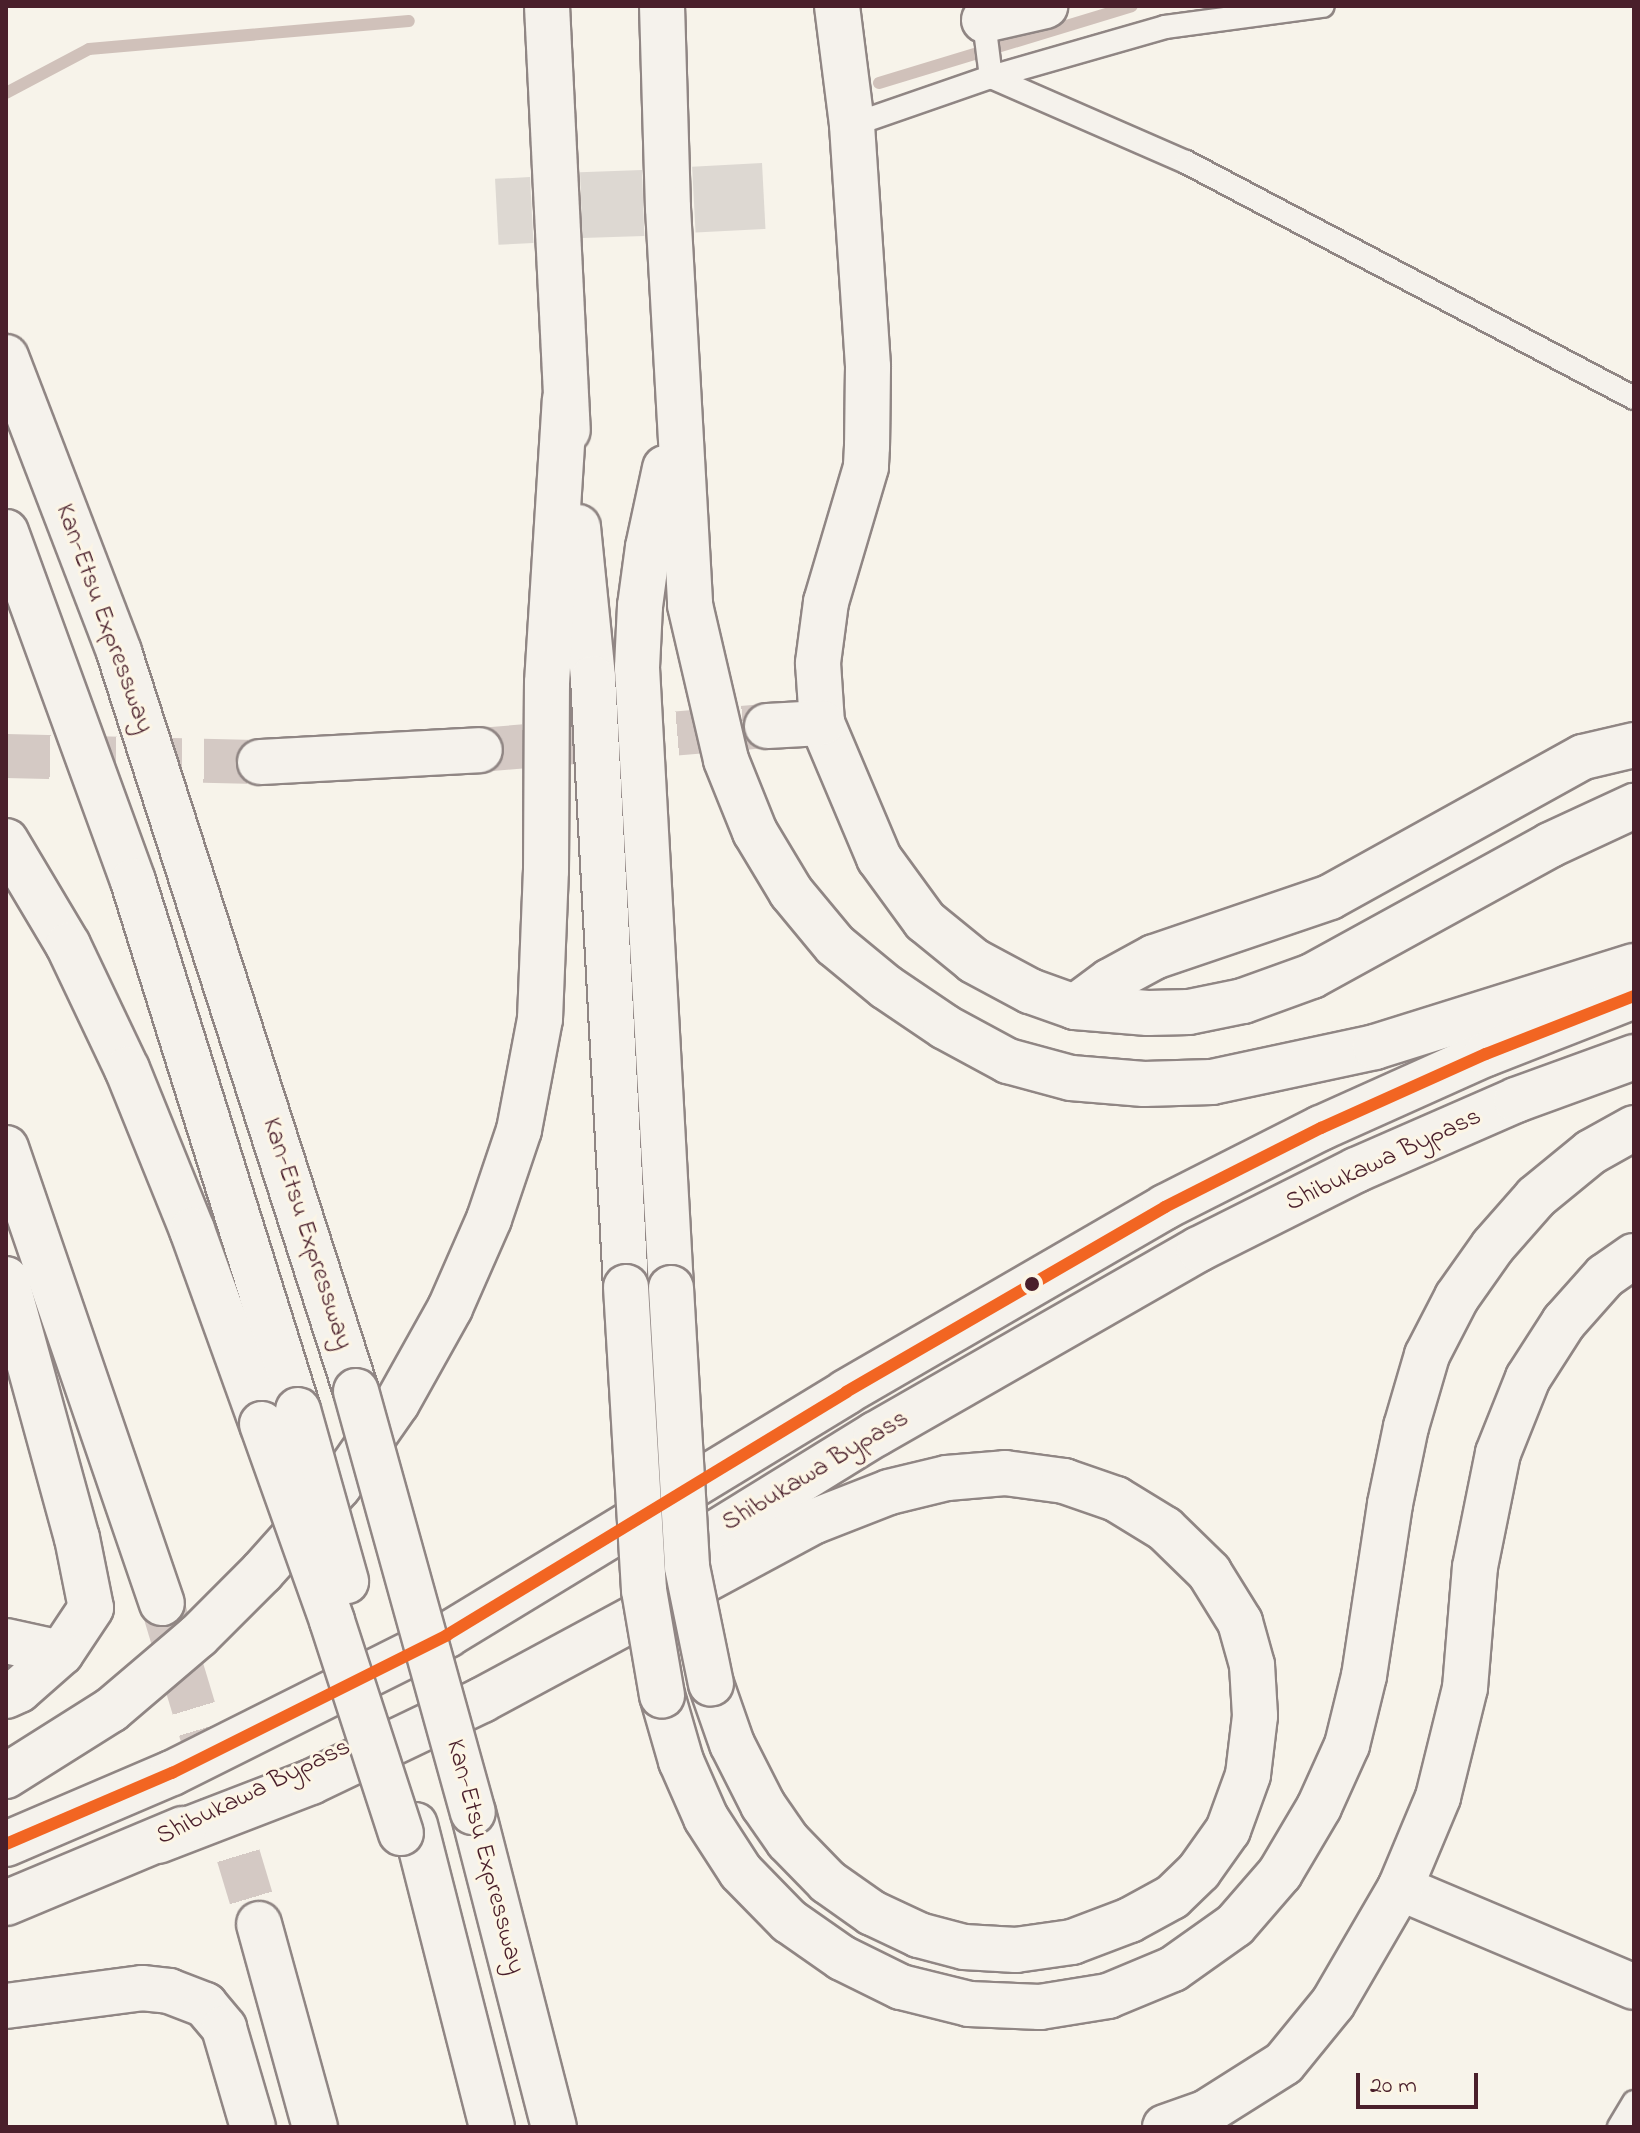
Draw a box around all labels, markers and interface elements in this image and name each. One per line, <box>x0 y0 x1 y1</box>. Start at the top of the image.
street label: Kan-Etsu Expressway <box>47 500 159 738</box>
street label: Shibukawa Bypass <box>1281 1102 1487 1220</box>
street label: Kan-Etsu Expressway <box>254 1114 358 1354</box>
unlabelled marker <box>1024 1276 1040 1292</box>
street label: Shibukawa Bypass <box>717 1404 915 1540</box>
street label: Shibukawa Bypass <box>152 1733 356 1853</box>
street label: Kan-Etsu Expressway <box>438 1736 530 1978</box>
scale bar <box>1360 2057 1482 2107</box>
text: 20 m <box>1370 2069 1417 2104</box>

